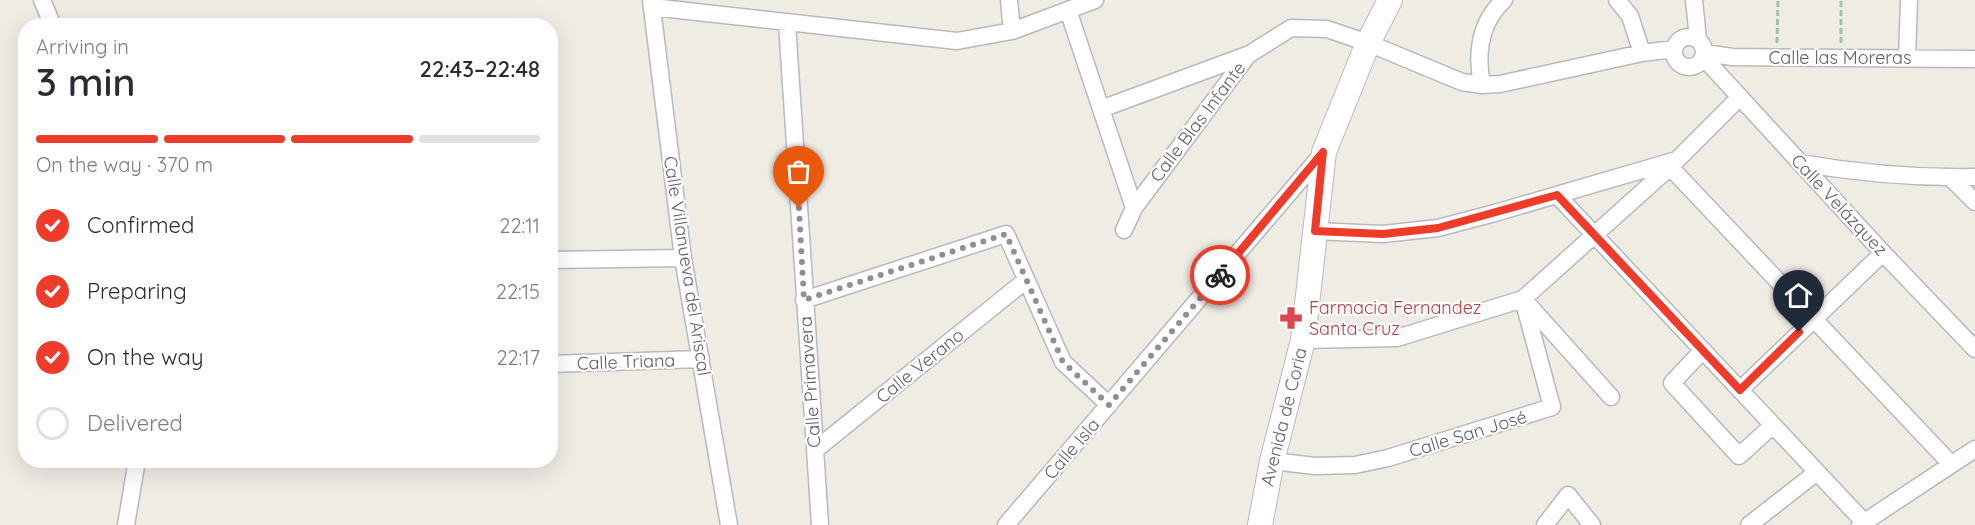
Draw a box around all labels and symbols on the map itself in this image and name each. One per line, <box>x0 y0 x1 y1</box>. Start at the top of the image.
street label: Calle las Moreras <box>1769 46 1911 69</box>
street label: Calle Blas Infante <box>1145 57 1250 186</box>
pin <box>773 146 824 208</box>
street label: Calle Velázquez <box>1786 149 1892 260</box>
street label: Calle Villanueva del Ariscal <box>659 154 716 377</box>
courier <box>1190 245 1250 305</box>
pin <box>1773 270 1824 332</box>
place label: Farmacia Fernandez Santa Cruz <box>1309 296 1481 340</box>
pharmacy icon: Farmacia Fernandez Santa Cruz <box>1278 305 1304 331</box>
street label: Calle Primavera <box>793 316 826 449</box>
street label: Calle Verano <box>871 323 968 408</box>
street label: Avenida de Coria <box>1255 345 1312 489</box>
street label: Calle Triana <box>576 348 676 375</box>
street label: Calle San José <box>1406 405 1530 462</box>
street label: Calle Isla <box>1039 413 1105 484</box>

